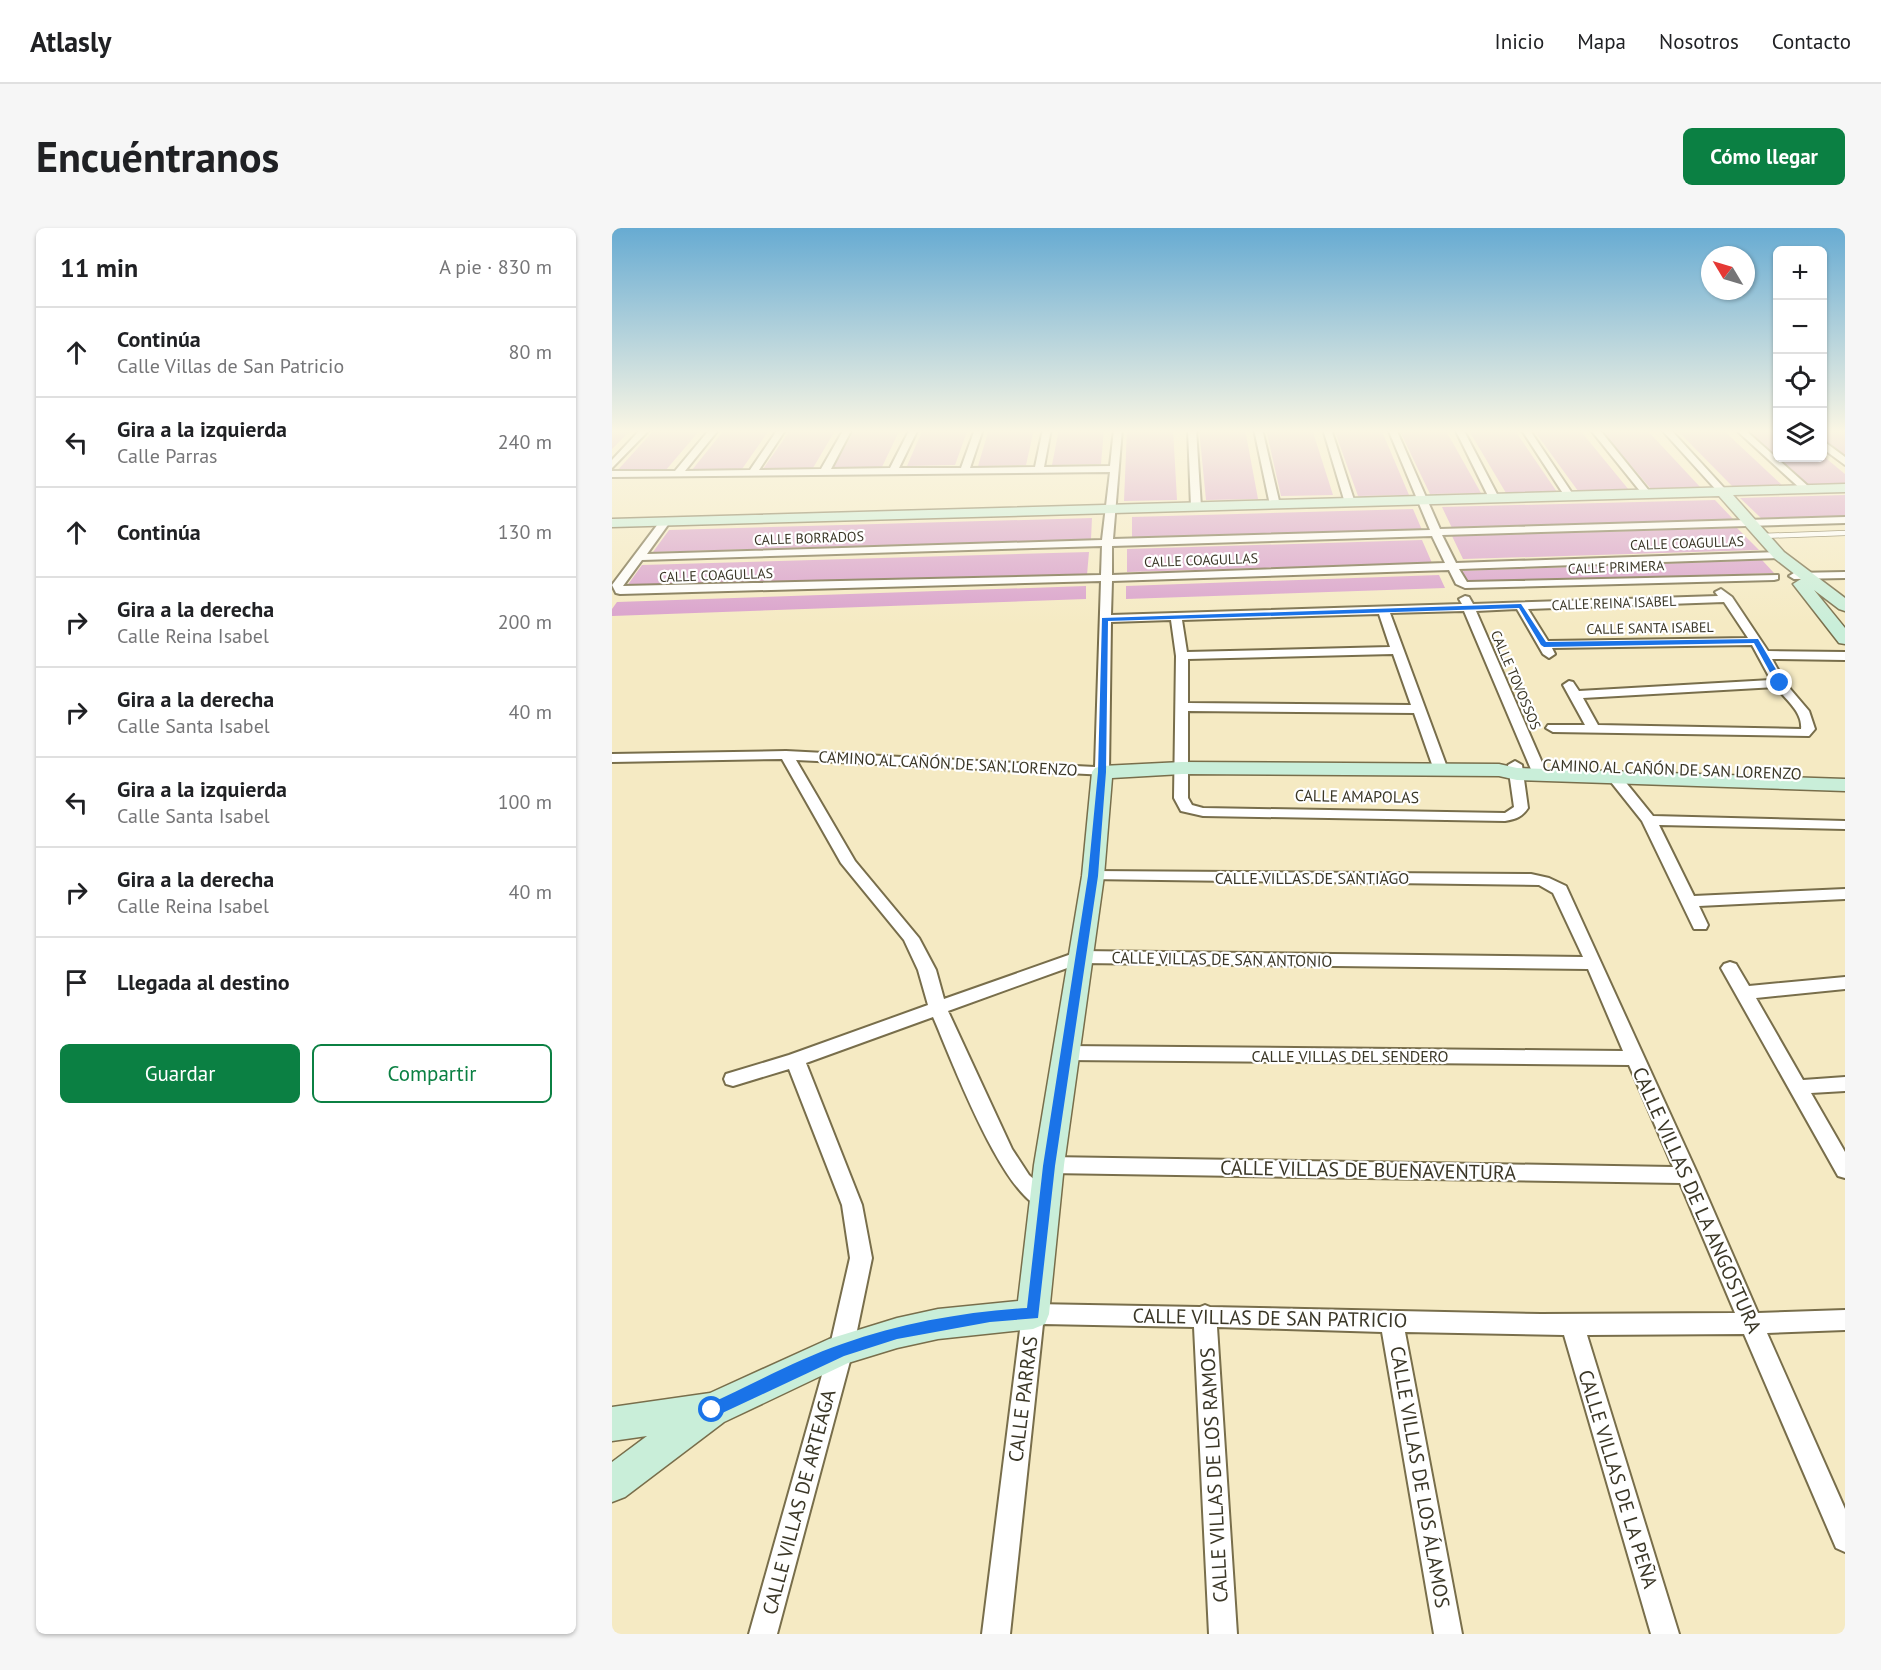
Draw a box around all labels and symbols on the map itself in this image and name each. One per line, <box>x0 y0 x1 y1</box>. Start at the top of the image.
north arrow <box>1701 246 1755 300</box>
street label: CALLE BORRADOS <box>754 527 864 549</box>
street label: CALLE COAGULLAS <box>1630 532 1744 554</box>
street label: CALLE COAGULLAS <box>1144 549 1258 571</box>
street label: CALLE PRIMERA <box>1567 556 1665 578</box>
street label: CALLE COAGULLAS <box>659 564 773 586</box>
street label: CALLE REINA ISABEL <box>1551 592 1677 614</box>
street label: CALLE SANTA ISABEL <box>1586 618 1714 638</box>
street label: CALLE TOVOSSOS <box>1487 627 1545 733</box>
route end <box>1766 669 1792 695</box>
street label: CAMINO AL CAÑÓN DE SAN LORENZO <box>818 746 1078 780</box>
street label: CAMINO AL CAÑÓN DE SAN LORENZO <box>1542 754 1802 784</box>
street label: CALLE AMAPOLAS <box>1295 785 1419 807</box>
street label: CALLE VILLAS DE SANTIAGO <box>1215 868 1409 888</box>
street label: CALLE VILLAS DE SAN ANTONIO <box>1111 947 1333 971</box>
street label: CALLE VILLAS DEL SENDERO <box>1251 1046 1449 1066</box>
street label: CALLE VILLAS DE LA ANGOSTURA <box>1626 1063 1768 1337</box>
street label: CALLE VILLAS DE BUENAVENTURA <box>1220 1154 1516 1186</box>
street label: CALLE VILLAS DE SAN PATRICIO <box>1132 1303 1408 1333</box>
street label: CALLE PARRAS <box>1002 1335 1044 1463</box>
street label: CALLE VILLAS DE LOS ÁLAMOS <box>1384 1344 1456 1610</box>
street label: CALLE VILLAS DE LOS RAMOS <box>1194 1347 1234 1603</box>
street label: CALLE VILLAS DE LA PEÑA <box>1572 1367 1664 1592</box>
street label: CALLE VILLAS DE ARTEAGA <box>756 1386 842 1618</box>
route start <box>698 1396 724 1422</box>

